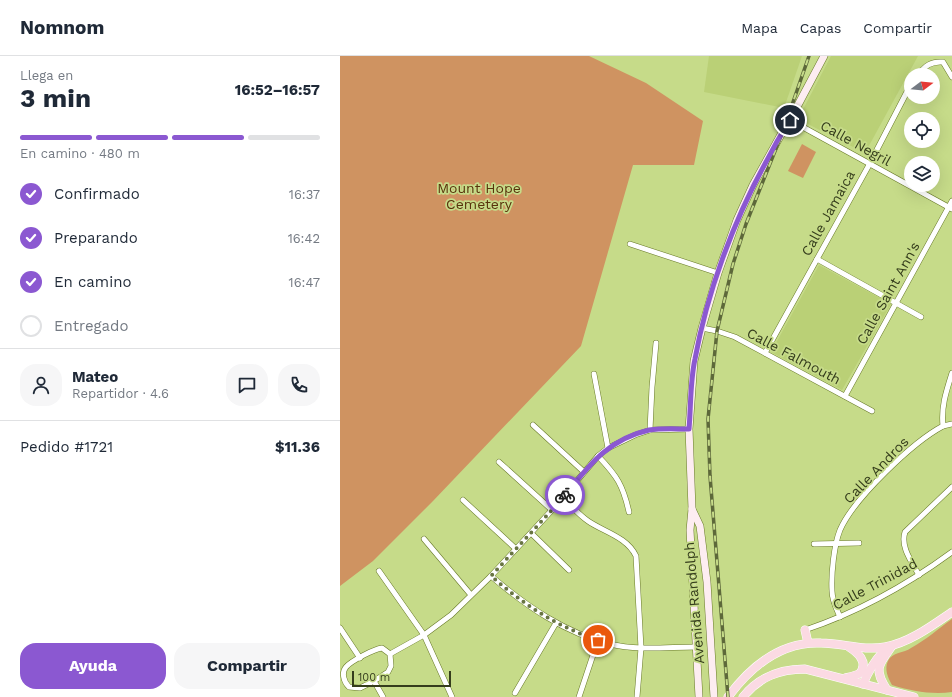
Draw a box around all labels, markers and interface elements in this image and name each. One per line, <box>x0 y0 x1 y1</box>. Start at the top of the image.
text: Nomnom <box>20 16 104 39</box>
text: Mapa <box>741 20 778 36</box>
text: Capas <box>800 20 841 36</box>
text: Compartir <box>863 20 932 36</box>
text: Llega en <box>20 68 73 83</box>
north arrow <box>904 68 940 104</box>
map controls <box>904 68 940 192</box>
text: 16:52–16:57 <box>235 81 320 99</box>
text: 3 min <box>20 83 91 113</box>
pin <box>773 103 807 137</box>
icon: home <box>779 109 801 131</box>
button: locate <box>904 112 940 148</box>
street label: Calle Negril <box>818 117 895 169</box>
text: En camino · 480 m <box>20 146 140 161</box>
button: layers <box>904 156 940 192</box>
street label: Calle Jamaica <box>798 168 858 258</box>
park label: Mount Hope Cemetery <box>437 180 521 212</box>
icon: check <box>20 183 42 205</box>
text: Confirmado <box>54 185 140 203</box>
text: 16:37 <box>289 187 320 202</box>
icon: check <box>20 227 42 249</box>
text: Preparando <box>54 229 138 247</box>
text: 16:42 <box>288 231 320 246</box>
street label: Calle Saint Ann's <box>853 239 923 347</box>
icon: check <box>20 271 42 293</box>
text: En camino <box>54 273 131 291</box>
text: 16:47 <box>289 275 320 290</box>
text: Entregado <box>54 317 128 335</box>
street label: Calle Falmouth <box>744 325 844 387</box>
button: person <box>20 364 62 406</box>
button: chat <box>226 364 268 406</box>
button: phone <box>278 364 320 406</box>
text: Mateo <box>72 368 118 386</box>
text: Repartidor · 4.6 <box>72 386 169 401</box>
street label: Calle Andros <box>840 433 912 507</box>
text: Pedido #1721 <box>20 438 113 456</box>
text: $11.36 <box>275 438 320 456</box>
courier <box>545 475 585 515</box>
icon: bike <box>554 484 576 506</box>
street label: Avenida Randolph <box>681 541 707 665</box>
street label: Calle Trinidad <box>830 555 920 613</box>
pin <box>581 623 615 657</box>
icon: bag <box>587 629 609 651</box>
button: Ayuda <box>20 643 166 689</box>
button: Compartir <box>174 643 320 689</box>
scale bar <box>352 669 451 688</box>
text: 100 m <box>358 671 390 684</box>

